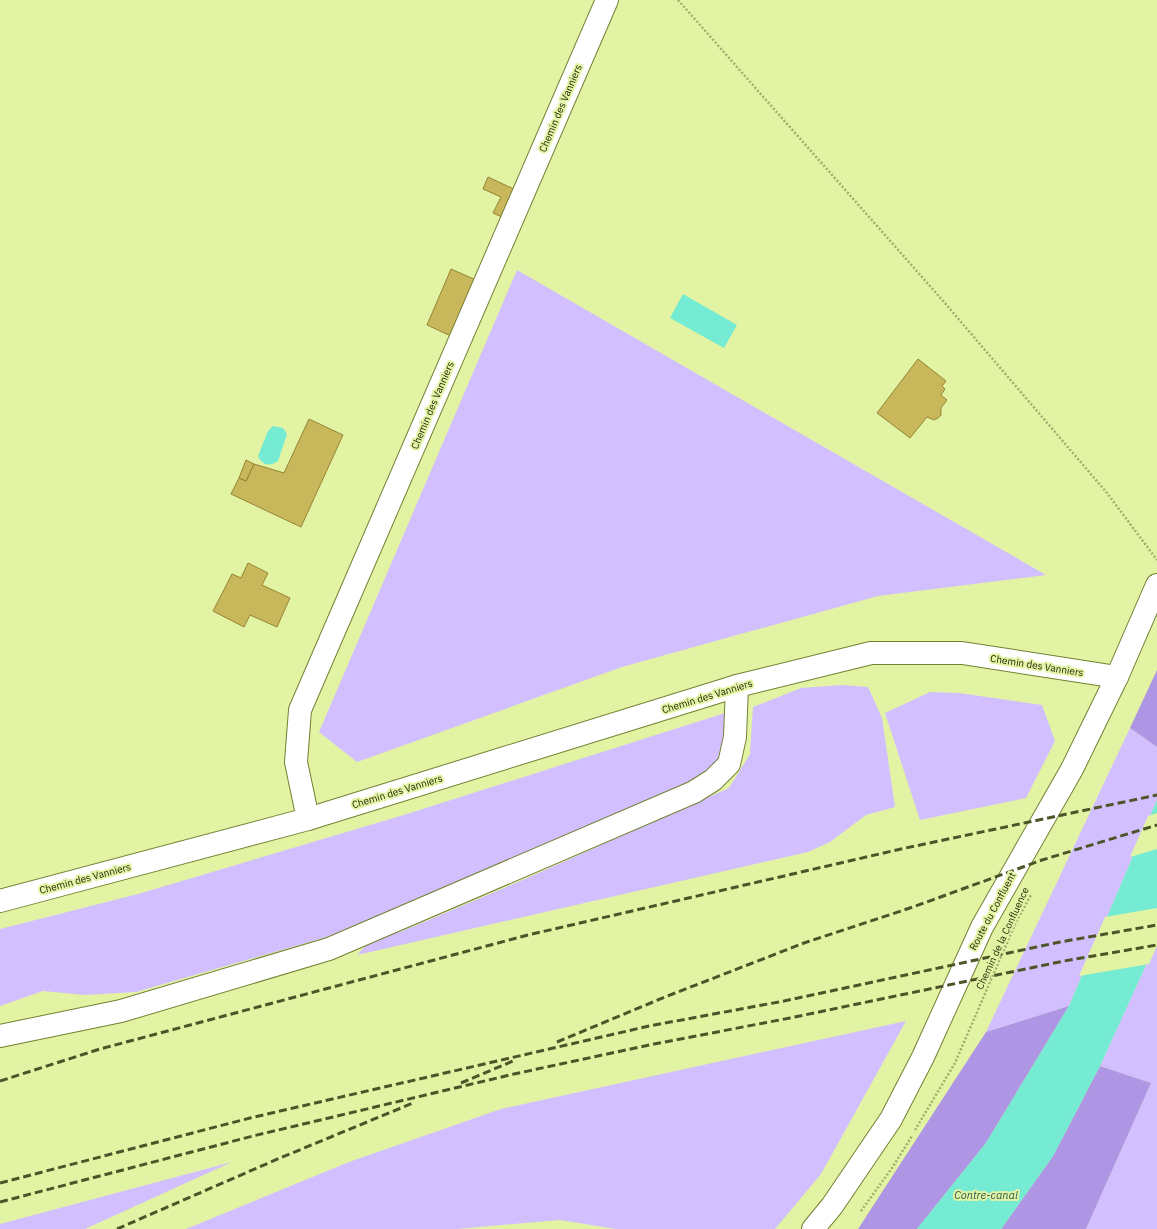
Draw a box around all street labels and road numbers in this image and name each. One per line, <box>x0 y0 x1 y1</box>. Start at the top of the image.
street label: Chemin des Vanniers <box>536 62 585 154</box>
street label: Chemin des Vanniers <box>408 359 457 451</box>
street label: Chemin des Vanniers <box>989 652 1085 679</box>
street label: Chemin des Vanniers <box>660 676 754 716</box>
street label: Chemin des Vanniers <box>350 771 444 811</box>
street label: Chemin des Vanniers <box>38 860 132 897</box>
street label: Route du Confluent <box>966 870 1019 952</box>
street label: Chemin de la Confluence <box>973 884 1032 991</box>

